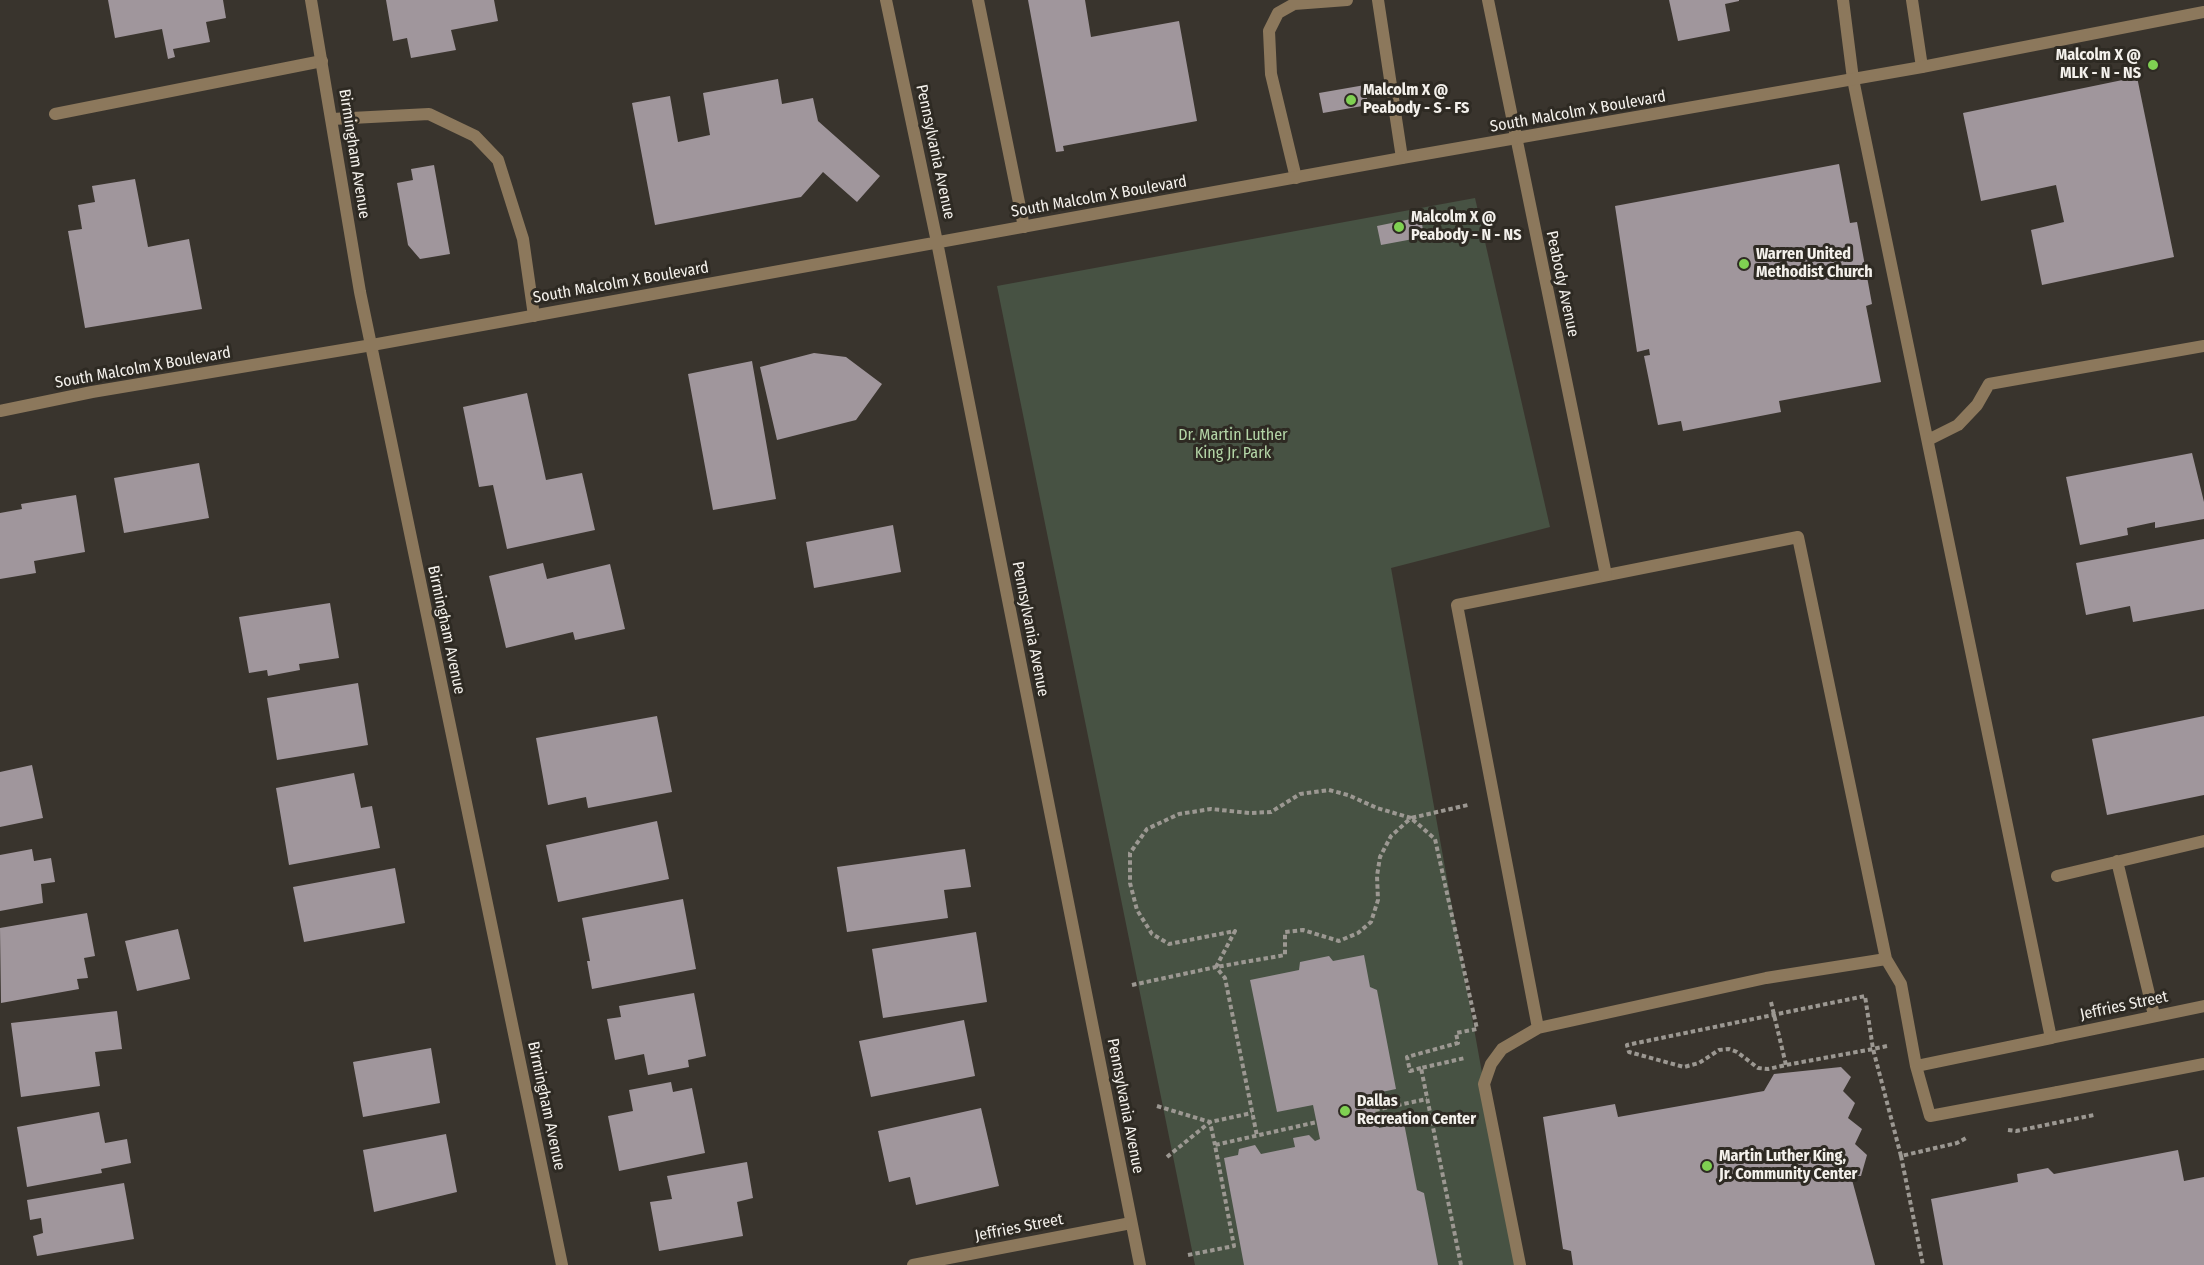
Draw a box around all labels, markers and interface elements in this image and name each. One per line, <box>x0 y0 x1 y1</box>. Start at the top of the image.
place label: Malcolm X @ MLK - N - NS <box>2056 46 2141 84</box>
marker: Malcolm X @ MLK - N - NS <box>2146 58 2160 72</box>
place label: Malcolm X @ Peabody - S - FS <box>1363 81 1469 119</box>
street label: Pennsylvania Avenue <box>911 83 959 221</box>
street label: South Malcolm X Boulevard <box>1489 87 1667 137</box>
street label: Birmingham Avenue <box>334 88 374 220</box>
marker: Malcolm X @ Peabody - S - FS <box>1344 93 1358 107</box>
street label: South Malcolm X Boulevard <box>1010 172 1188 222</box>
place label: Malcolm X @ Peabody - N - NS <box>1411 208 1522 246</box>
marker: Malcolm X @ Peabody - N - NS <box>1392 220 1406 234</box>
street label: Peabody Avenue <box>1541 229 1583 339</box>
place label: Warren United Methodist Church <box>1756 245 1873 283</box>
marker: Warren United Methodist Church <box>1737 257 1751 271</box>
street label: South Malcolm X Boulevard <box>532 258 710 308</box>
street label: South Malcolm X Boulevard <box>54 343 232 393</box>
park label: Dr. Martin Luther King Jr. Park <box>1178 426 1288 464</box>
street label: Pennsylvania Avenue <box>1007 560 1053 698</box>
street label: Birmingham Avenue <box>423 564 469 696</box>
street label: Jeffries Street <box>2078 987 2170 1025</box>
street label: Pennsylvania Avenue <box>1102 1037 1148 1175</box>
street label: Birmingham Avenue <box>523 1040 569 1172</box>
place label: Dallas Recreation Center <box>1357 1092 1476 1130</box>
marker: Dallas Recreation Center <box>1338 1104 1352 1118</box>
place label: Martin Luther King, Jr. Community Center <box>1719 1147 1857 1185</box>
marker: Martin Luther King, Jr. Community Center <box>1700 1159 1714 1173</box>
street label: Jeffries Street <box>973 1210 1065 1246</box>

